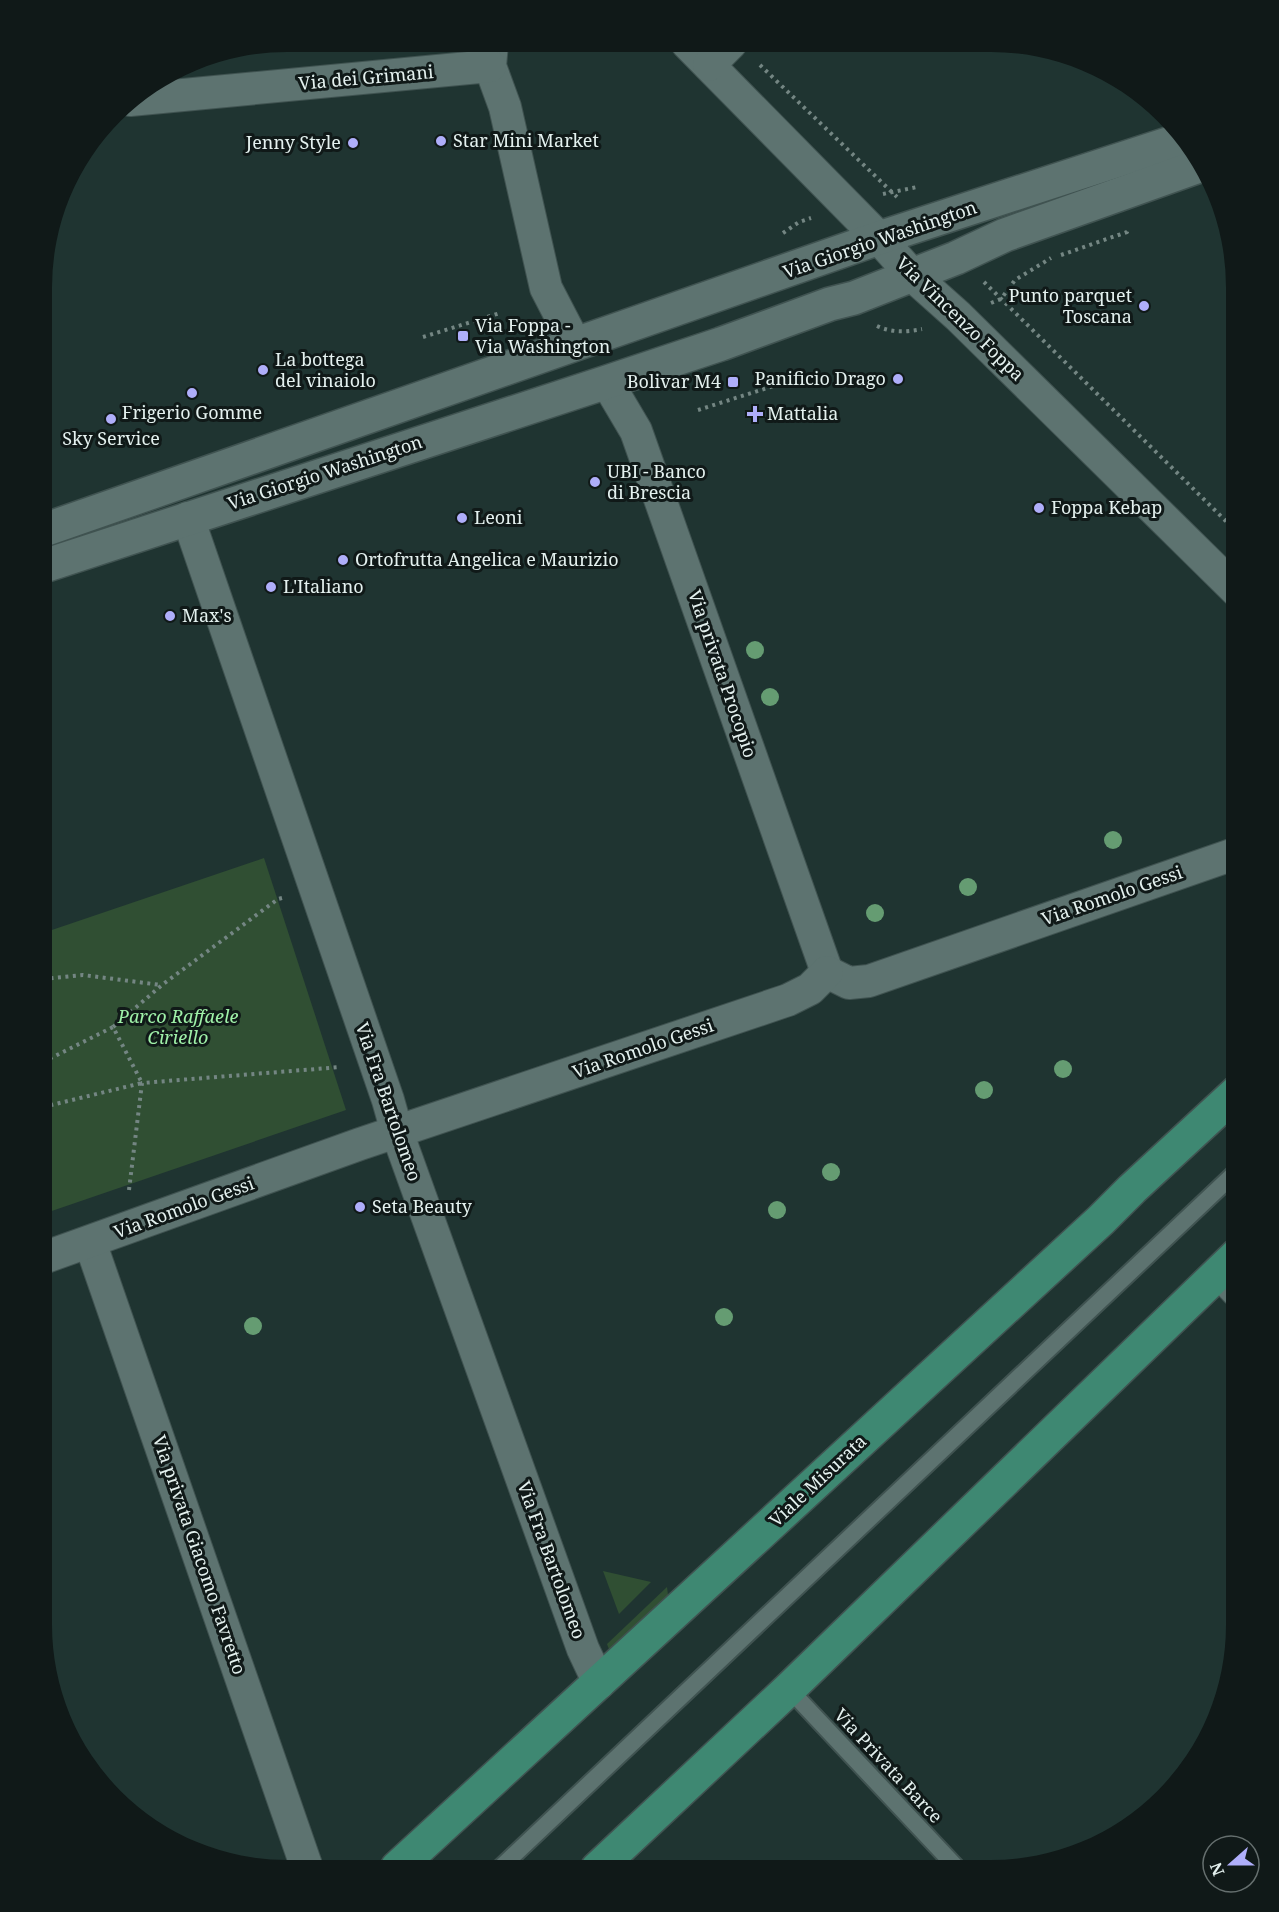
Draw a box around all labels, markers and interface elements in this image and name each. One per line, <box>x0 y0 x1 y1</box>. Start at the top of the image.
street label: Via dei Grimani <box>297 59 435 95</box>
place label: Star Mini Market <box>453 128 599 152</box>
place label: Jenny Style <box>245 130 341 154</box>
marker: Star Mini Market <box>434 134 448 148</box>
marker: Jenny Style <box>346 136 360 150</box>
street label: Via Giorgio Washington <box>780 194 980 284</box>
street label: Via Vincenzo Foppa <box>892 251 1030 386</box>
place label: Punto parquet Toscana <box>1009 283 1132 328</box>
marker: Punto parquet Toscana <box>1137 299 1151 313</box>
place label: Via Foppa - Via Washington <box>475 313 611 358</box>
marker: Via Foppa - Via Washington <box>456 329 470 343</box>
place label: La bottega del vinaiolo <box>275 347 376 392</box>
marker: La bottega del vinaiolo <box>256 363 270 377</box>
place label: Panificio Drago <box>755 366 886 390</box>
place label: Bolivar M4 <box>627 369 721 393</box>
marker: Panificio Drago <box>891 372 905 386</box>
marker: Bolivar M4 <box>726 375 740 389</box>
marker: Frigerio Gomme <box>185 386 199 400</box>
place label: Frigerio Gomme <box>122 400 262 424</box>
place label: Mattalia <box>767 401 838 425</box>
marker: Mattalia <box>748 407 762 421</box>
marker: Sky Service <box>104 412 118 426</box>
place label: Sky Service <box>62 426 160 450</box>
street label: Via Giorgio Washington <box>224 429 425 515</box>
place label: UBI - Banco di Brescia <box>607 459 706 504</box>
marker: UBI - Banco di Brescia <box>588 475 602 489</box>
place label: Foppa Kebap <box>1051 495 1162 519</box>
marker: Foppa Kebap <box>1032 501 1046 515</box>
place label: Leoni <box>474 505 523 529</box>
marker: Leoni <box>455 511 469 525</box>
place label: Ortofrutta Angelica e Maurizio <box>355 547 619 571</box>
marker: Ortofrutta Angelica e Maurizio <box>336 553 350 567</box>
place label: L'Italiano <box>283 574 364 598</box>
marker: L'Italiano <box>264 580 278 594</box>
street label: Via privata Procopio <box>683 587 763 761</box>
place label: Max's <box>182 603 232 627</box>
marker: Max's <box>163 609 177 623</box>
street label: Via Romolo Gessi <box>1038 860 1186 930</box>
park label: Parco Raffaele Ciriello <box>117 1004 238 1049</box>
street label: Via Romolo Gessi <box>569 1013 717 1083</box>
street label: Via Fra Bartolomeo <box>351 1019 427 1184</box>
street label: Via Romolo Gessi <box>110 1170 257 1244</box>
place label: Seta Beauty <box>372 1194 473 1218</box>
marker: Seta Beauty <box>353 1200 367 1214</box>
street label: Viale Misurata <box>763 1429 871 1532</box>
street label: Via privata Giacomo Favretto <box>148 1432 252 1677</box>
street label: Via Fra Bartolomeo <box>512 1477 592 1642</box>
street label: Via Privata Barce <box>829 1703 948 1828</box>
north arrow <box>1201 1834 1261 1894</box>
text: N <box>1204 1859 1230 1879</box>

